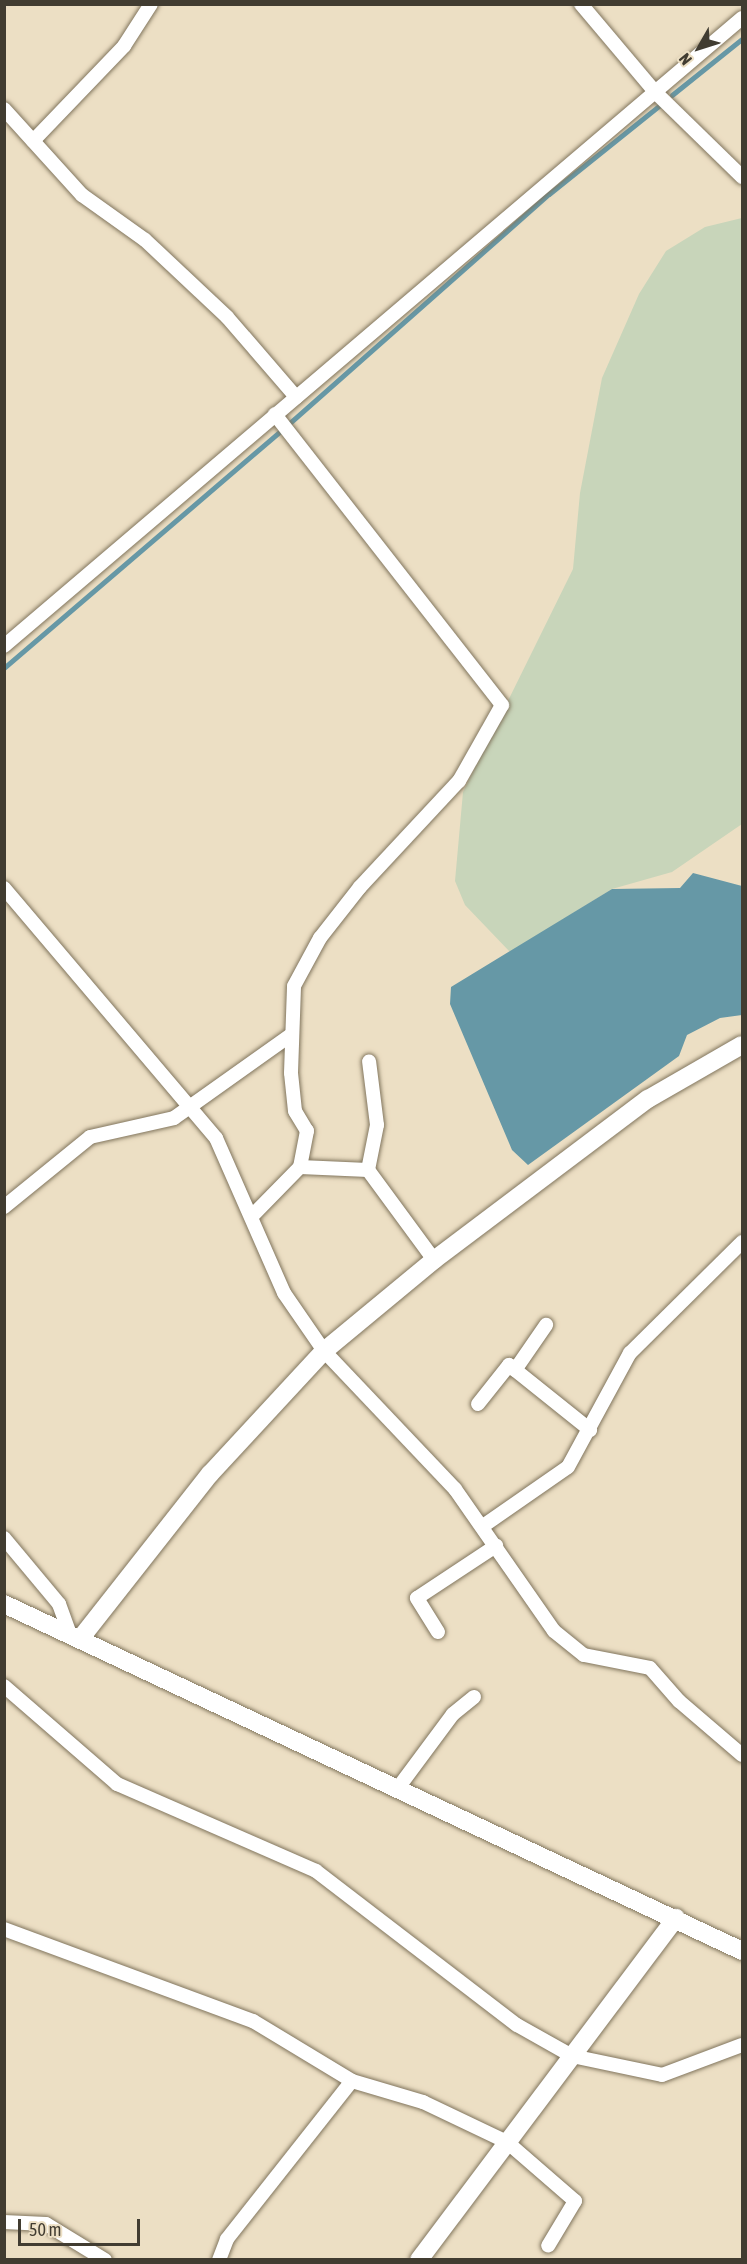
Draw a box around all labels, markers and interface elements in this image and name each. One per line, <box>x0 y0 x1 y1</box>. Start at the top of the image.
north arrow <box>669 18 729 78</box>
text: N <box>675 50 695 69</box>
scale bar <box>21 2207 142 2245</box>
text: 50 m <box>29 2219 61 2240</box>

